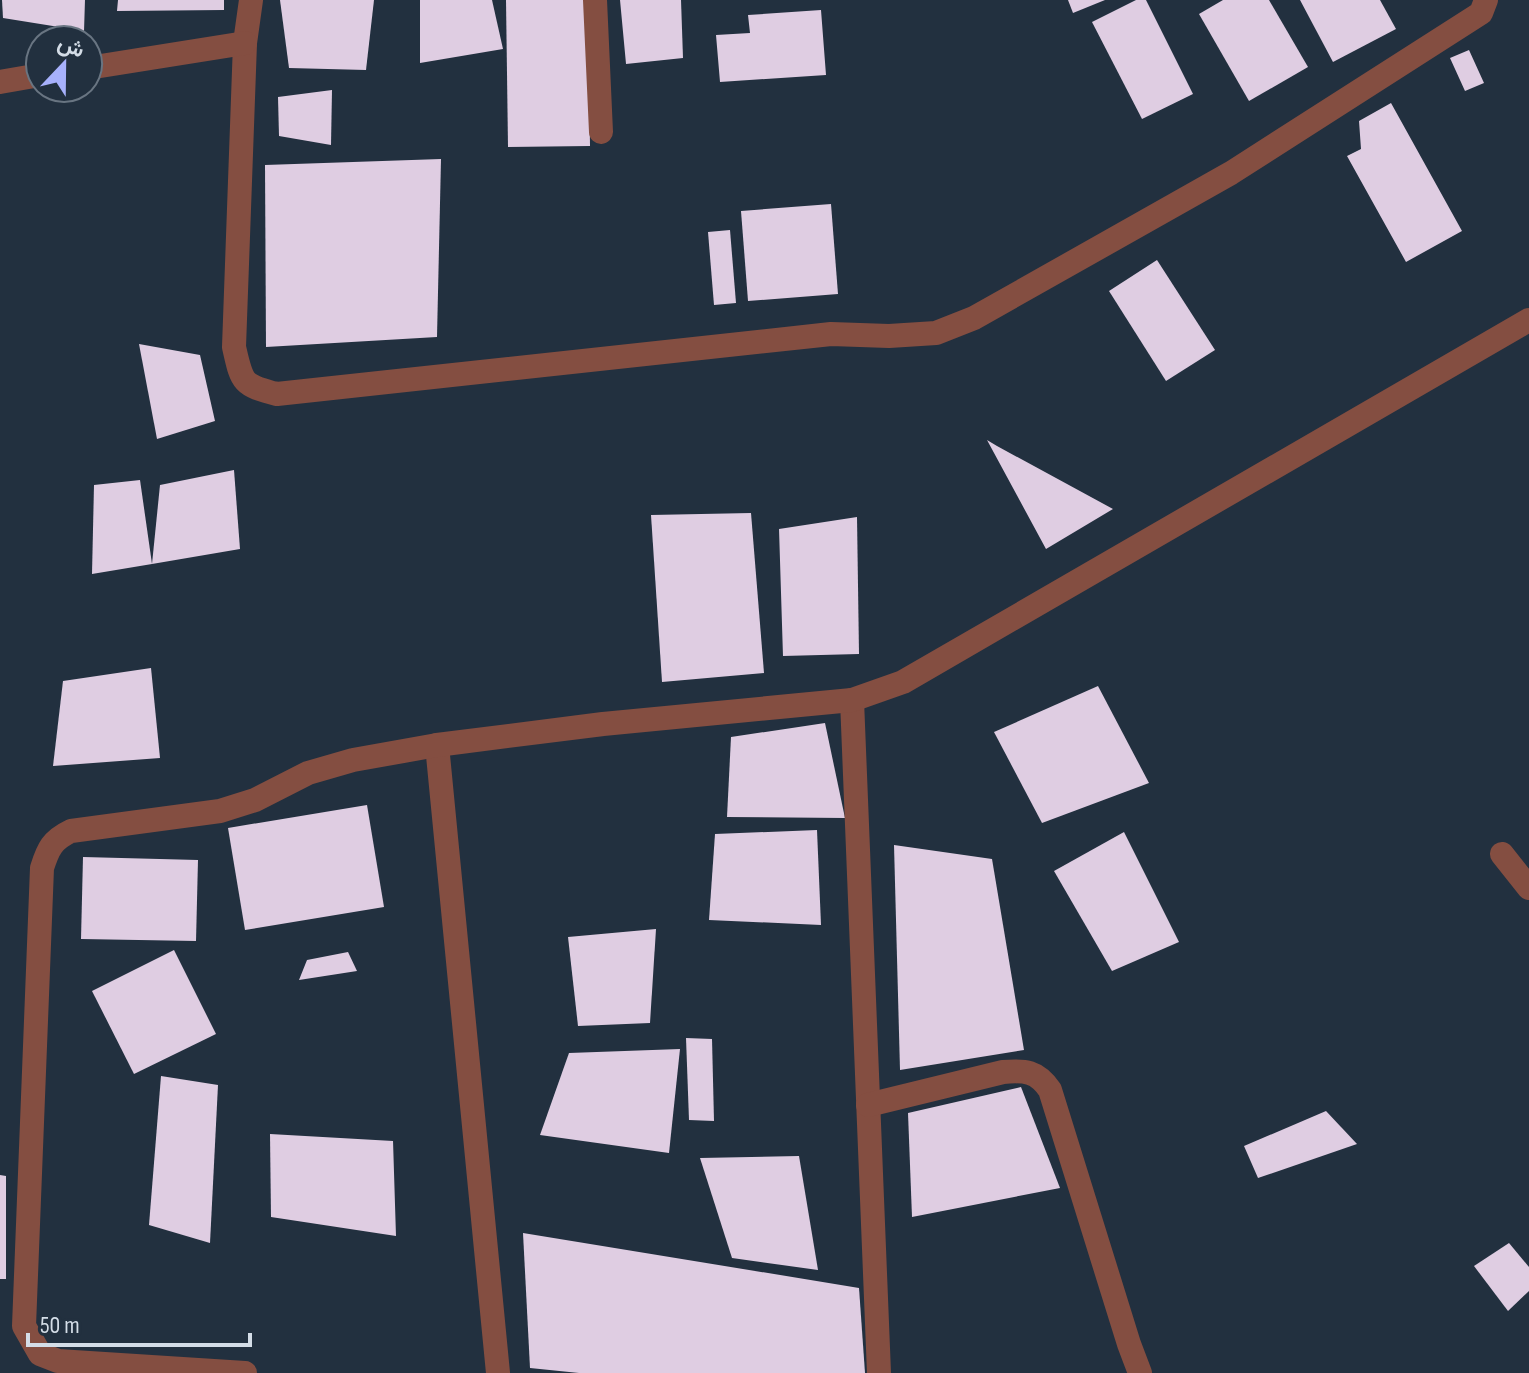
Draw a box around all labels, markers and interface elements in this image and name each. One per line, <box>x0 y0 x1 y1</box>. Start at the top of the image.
north arrow <box>24 24 104 104</box>
text: ش <box>54 29 88 64</box>
scale bar <box>28 1297 250 1347</box>
text: 50 m <box>40 1311 80 1340</box>

